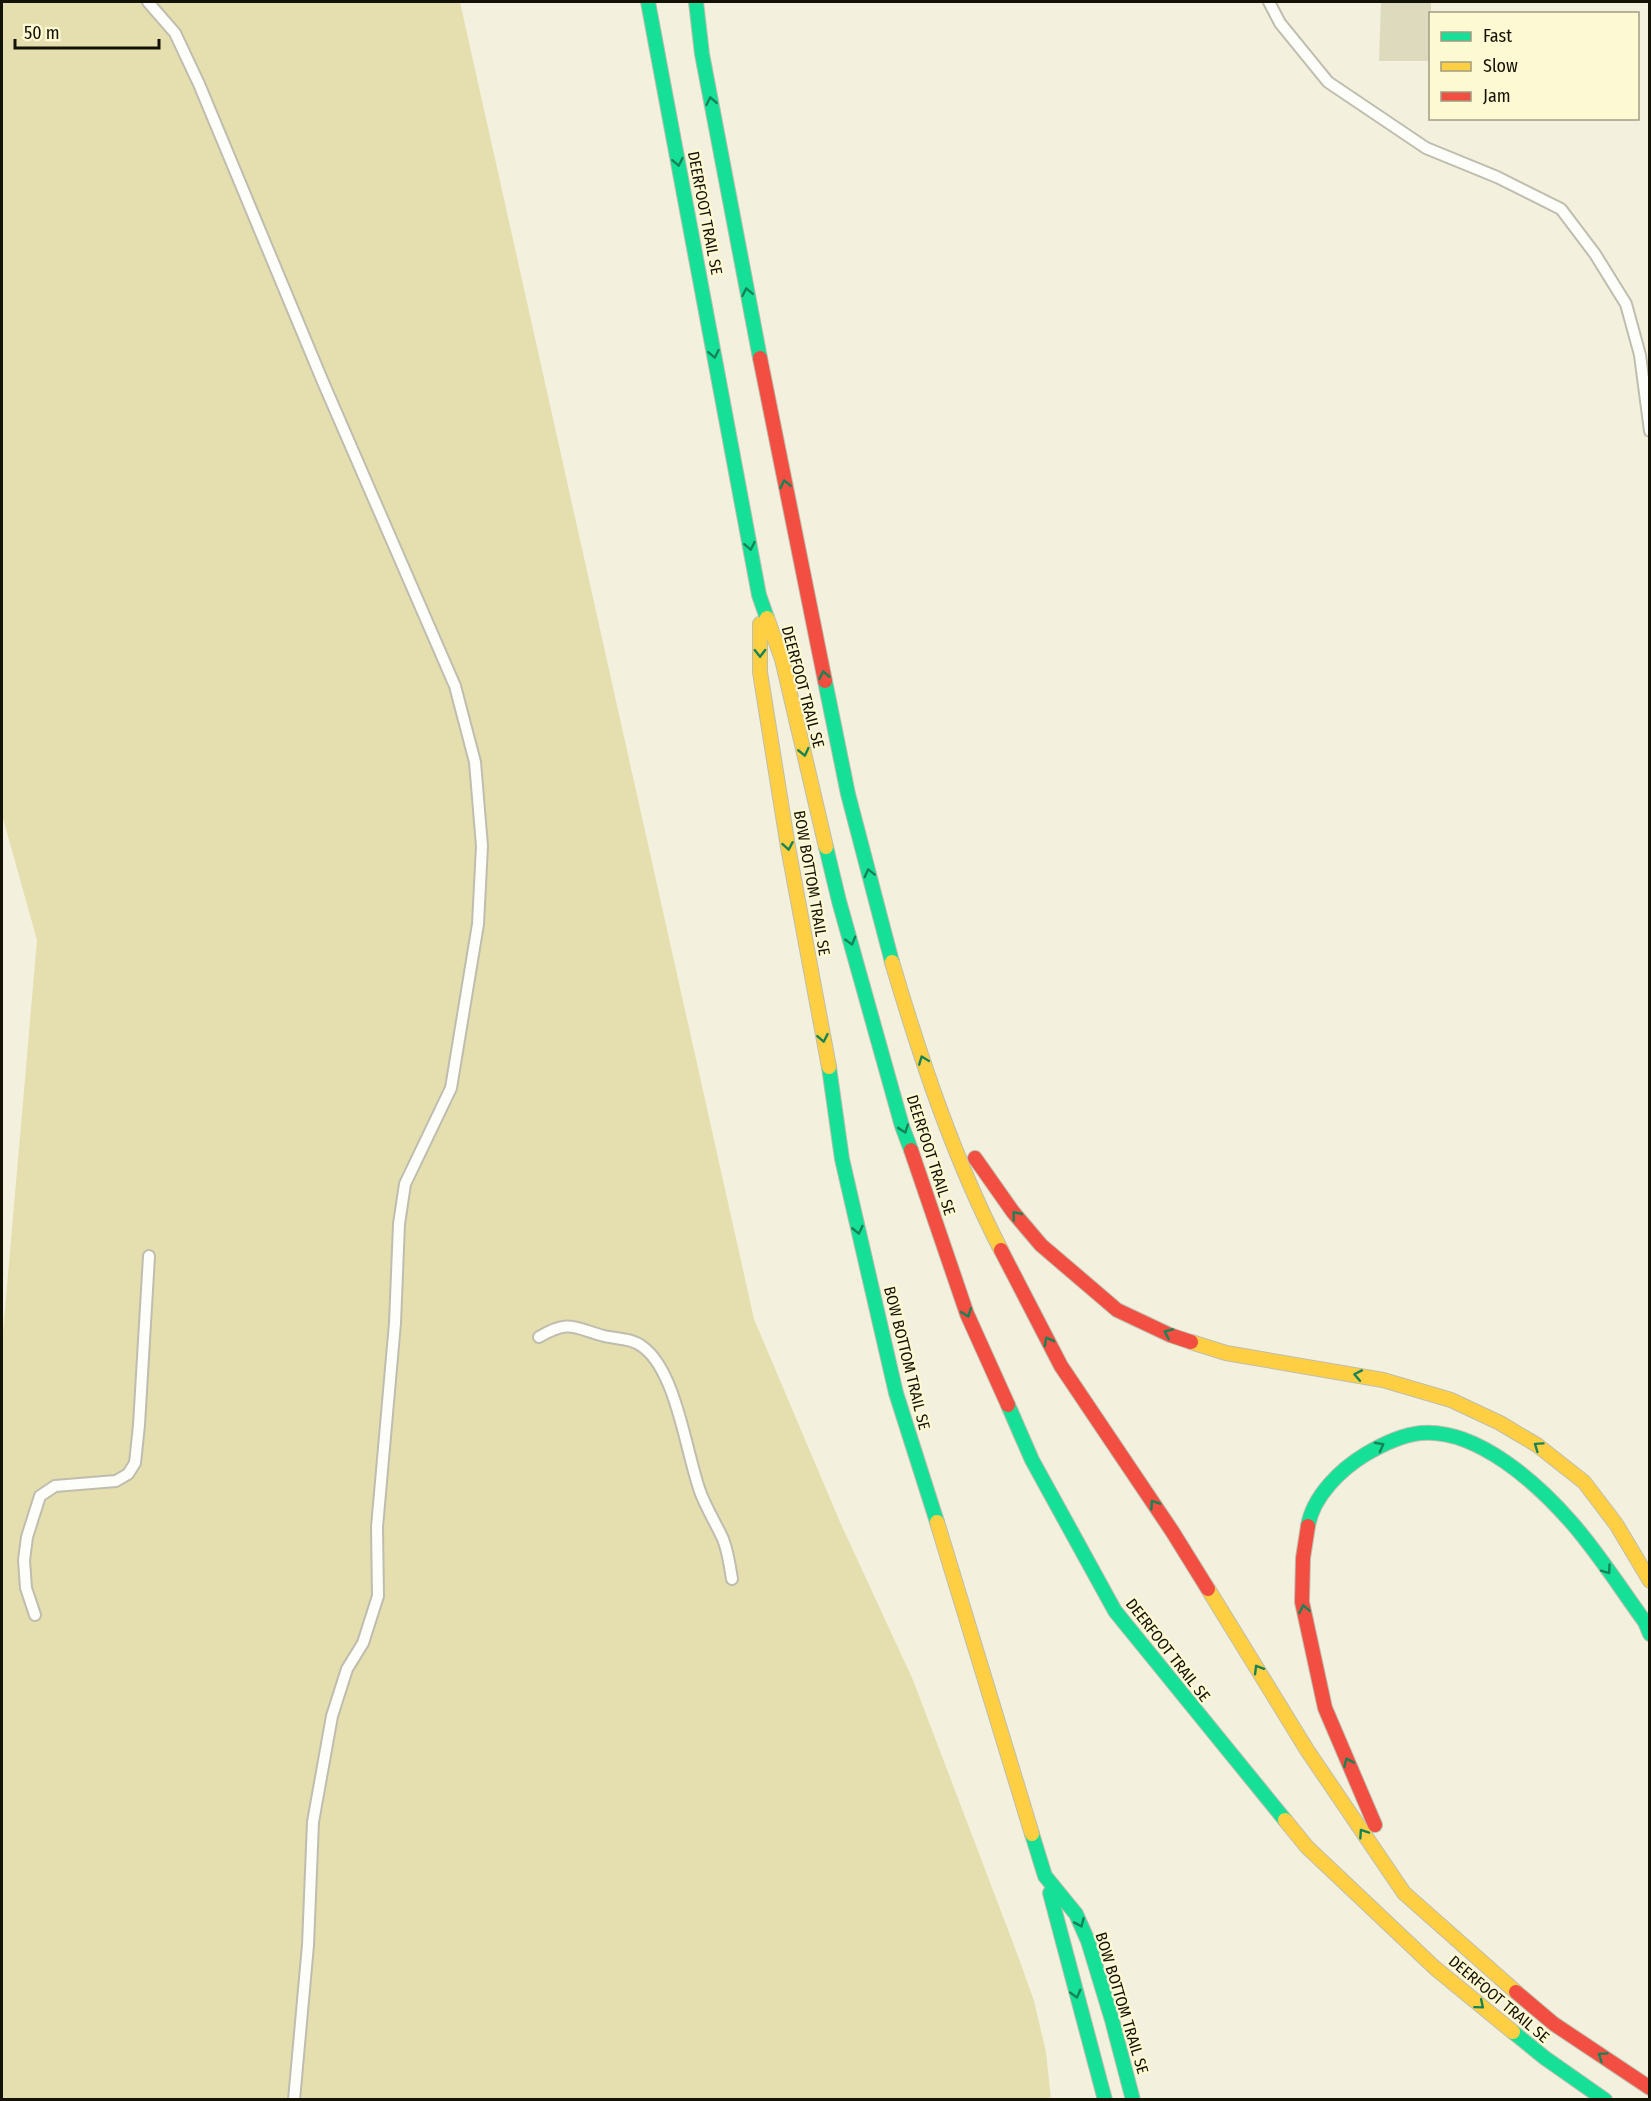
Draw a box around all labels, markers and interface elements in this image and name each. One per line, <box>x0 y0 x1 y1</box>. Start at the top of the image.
scale bar <box>15 12 159 50</box>
legend <box>1429 12 1639 120</box>
text: 50 m <box>24 22 60 44</box>
text: Fast <box>1483 25 1512 47</box>
text: Slow <box>1483 55 1518 77</box>
text: Jam <box>1483 85 1511 107</box>
one-way arrow <box>705 96 718 106</box>
street label: DEERFOOT TRAIL SE <box>684 150 726 276</box>
one-way arrow <box>671 157 684 167</box>
one-way arrow <box>741 288 754 298</box>
one-way arrow <box>707 349 720 359</box>
one-way arrow <box>779 479 792 489</box>
one-way arrow <box>743 540 756 550</box>
street label: DEERFOOT TRAIL SE <box>778 624 828 750</box>
one-way arrow <box>754 649 766 658</box>
one-way arrow <box>818 670 831 680</box>
one-way arrow <box>796 747 809 757</box>
street label: BOW BOTTOM TRAIL SE <box>790 809 834 957</box>
one-way arrow <box>782 841 794 851</box>
one-way arrow <box>863 868 876 878</box>
one-way arrow <box>843 936 856 946</box>
one-way arrow <box>816 1033 829 1043</box>
one-way arrow <box>918 1055 930 1066</box>
street label: DEERFOOT TRAIL SE <box>903 1092 959 1218</box>
one-way arrow <box>896 1123 909 1134</box>
one-way arrow <box>1012 1211 1023 1222</box>
one-way arrow <box>851 1224 864 1234</box>
street label: BOW BOTTOM TRAIL SE <box>880 1284 934 1432</box>
one-way arrow <box>960 1307 972 1318</box>
one-way arrow <box>1163 1329 1174 1341</box>
one-way arrow <box>1043 1336 1055 1347</box>
one-way arrow <box>1353 1369 1363 1382</box>
one-way arrow <box>1373 1442 1384 1453</box>
one-way arrow <box>1533 1442 1544 1453</box>
one-way arrow <box>1150 1500 1161 1511</box>
one-way arrow <box>1599 1563 1610 1574</box>
street label: DEERFOOT TRAIL SE <box>1122 1595 1214 1705</box>
one-way arrow <box>1298 1605 1311 1615</box>
one-way arrow <box>1253 1665 1265 1675</box>
one-way arrow <box>1343 1757 1355 1768</box>
one-way arrow <box>1359 1829 1370 1840</box>
one-way arrow <box>1073 1917 1085 1928</box>
street label: BOW BOTTOM TRAIL SE <box>1091 1930 1153 2076</box>
street label: DEERFOOT TRAIL SE <box>1445 1951 1553 2047</box>
one-way arrow <box>1069 1988 1081 1999</box>
one-way arrow <box>1473 1998 1484 2009</box>
one-way arrow <box>1598 2052 1609 2063</box>

